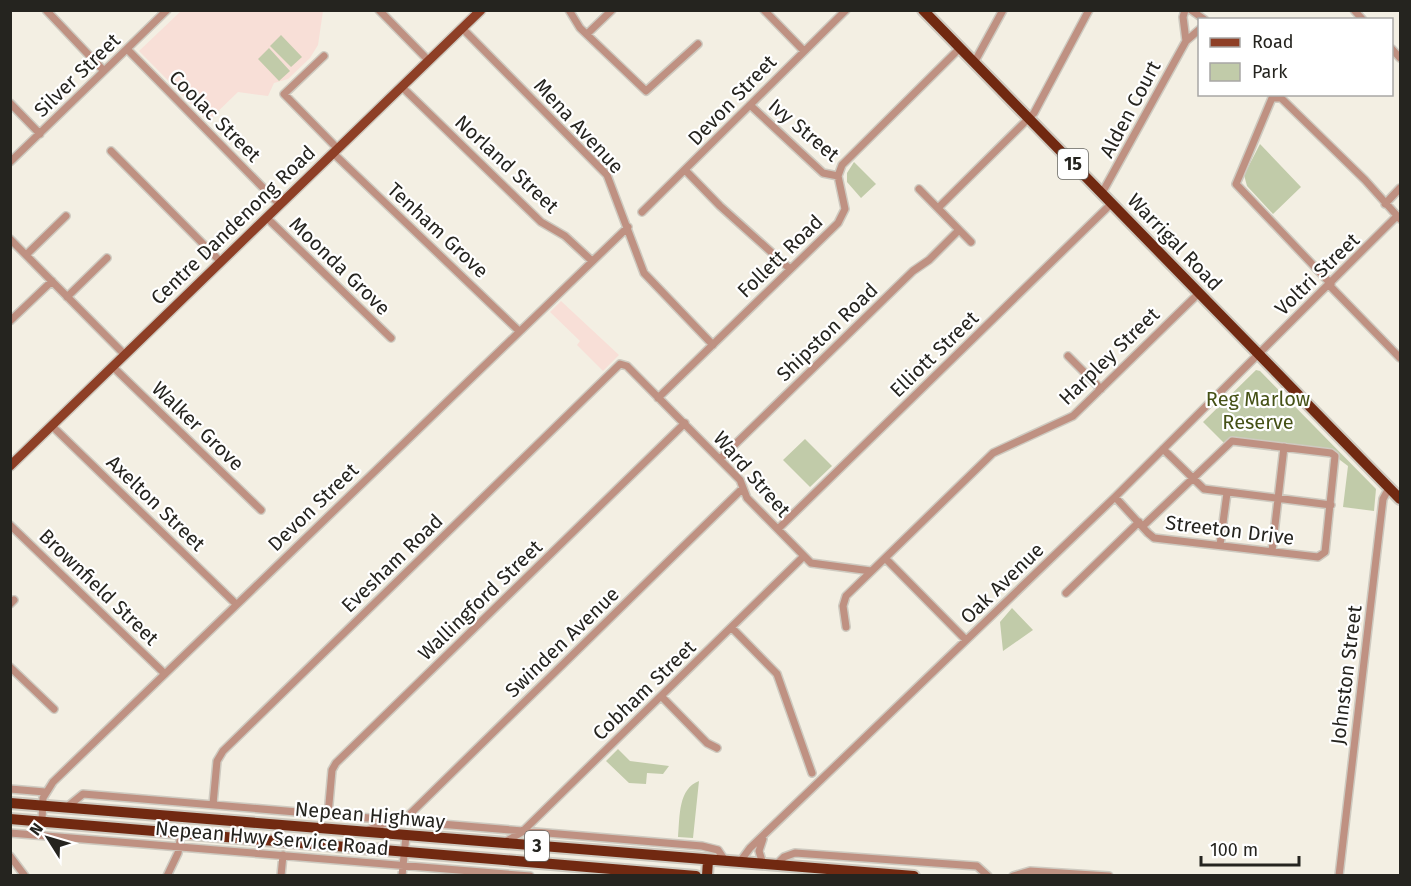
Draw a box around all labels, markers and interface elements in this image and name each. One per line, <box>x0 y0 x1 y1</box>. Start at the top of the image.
legend <box>1198 18 1393 96</box>
street label: Silver Street <box>29 28 126 122</box>
text: Road <box>1252 31 1294 53</box>
street label: Devon Street <box>683 49 782 150</box>
street label: Alden Court <box>1094 56 1166 162</box>
text: Park <box>1252 61 1288 83</box>
street label: Coolac Street <box>164 65 266 167</box>
street label: Mena Avenue <box>529 74 629 178</box>
street label: Ivy Street <box>764 93 845 167</box>
street label: Norland Street <box>450 110 564 219</box>
street label: Centre Dandenong Road <box>146 140 320 310</box>
road number: 15 <box>1058 149 1088 179</box>
street label: Tenham Grove <box>383 177 493 283</box>
street label: Warrigal Road <box>1123 188 1227 296</box>
street label: Follett Road <box>732 209 828 303</box>
street label: Moonda Grove <box>285 212 395 320</box>
street label: Voltri Street <box>1270 227 1365 320</box>
street label: Shipston Road <box>771 278 883 386</box>
street label: Harpley Street <box>1054 302 1165 410</box>
street label: Elliott Street <box>885 305 984 402</box>
street label: Walker Grove <box>147 376 249 476</box>
park label: Reg Marlow Reserve <box>1206 387 1310 434</box>
street label: Ward Street <box>708 426 796 522</box>
street label: Axelton Street <box>102 450 211 556</box>
street label: Devon Street <box>263 457 364 556</box>
street label: Evesham Road <box>336 509 448 617</box>
street label: Streeton Drive <box>1164 510 1296 550</box>
street label: Brownfield Street <box>34 524 164 651</box>
street label: Wallingford Street <box>413 534 547 665</box>
street label: Oak Avenue <box>955 537 1049 629</box>
street label: Swinden Avenue <box>500 582 624 702</box>
street label: Johnston Street <box>1326 603 1367 746</box>
street label: Cobham Street <box>588 634 701 745</box>
street label: Nepean Highway <box>294 796 446 834</box>
north arrow <box>18 808 78 868</box>
street label: Nepean Hwy Service Road <box>154 816 390 860</box>
text: N <box>26 819 47 839</box>
scale bar <box>1201 829 1298 867</box>
road number: 3 <box>525 831 549 861</box>
text: 100 m <box>1210 839 1258 861</box>

